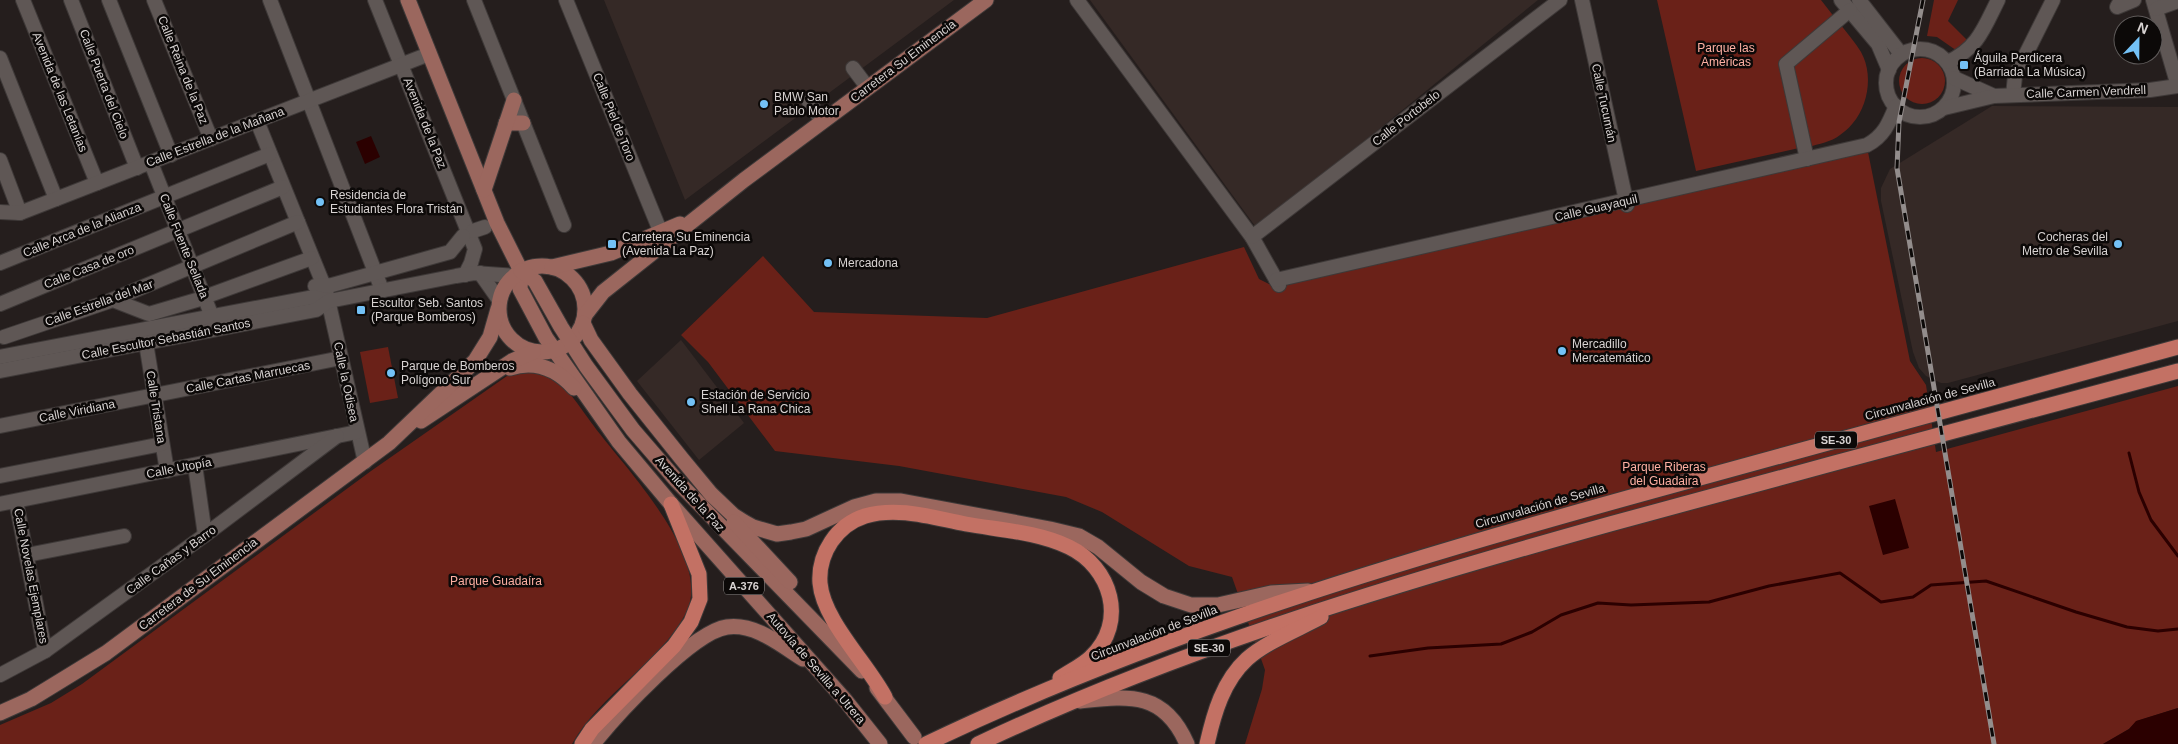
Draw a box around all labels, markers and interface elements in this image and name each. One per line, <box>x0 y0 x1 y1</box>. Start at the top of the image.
street label: Calle Reina de la Paz <box>155 14 211 126</box>
north arrow <box>2113 15 2163 65</box>
street label: Carretera Su Eminencia <box>848 17 959 105</box>
text: N <box>2135 19 2151 37</box>
street label: Calle Puerta del Cielo <box>77 27 131 141</box>
street label: Avenida de las Letanías <box>30 30 90 154</box>
park label: Parque las Américas <box>1697 41 1755 69</box>
place label: Águila Perdicera (Barriada La Música) <box>1974 50 2085 79</box>
marker: Águila Perdicera (Barriada La Música) <box>1958 59 1970 71</box>
street label: Calle Tucumán <box>1589 62 1619 144</box>
street label: Calle Piel de Toro <box>590 71 638 163</box>
street label: Avenida de la Paz <box>400 76 450 170</box>
street label: Calle Carmen Vendrell <box>2026 83 2146 101</box>
street label: Calle Portobelo <box>1369 87 1443 149</box>
place label: BMW San Pablo Motor <box>774 90 839 118</box>
marker: BMW San Pablo Motor <box>758 98 770 110</box>
street label: Calle Estrella de la Mañana <box>144 104 286 170</box>
place label: Residencia de Estudiantes Flora Tristán <box>330 188 463 216</box>
street label: Calle Fuente Sellada <box>157 192 211 301</box>
street label: Calle Guayaquil <box>1553 192 1639 224</box>
marker: Residencia de Estudiantes Flora Tristán <box>314 196 326 208</box>
street label: Calle Arca de la Alianza <box>21 200 143 260</box>
place label: Carretera Su Eminencia (Avenida La Paz) <box>622 230 750 258</box>
place label: Cocheras del Metro de Sevilla <box>2022 230 2108 258</box>
marker: Carretera Su Eminencia (Avenida La Paz) <box>606 238 618 250</box>
marker: Cocheras del Metro de Sevilla <box>2112 238 2124 250</box>
street label: Calle Casa de oro <box>42 242 136 291</box>
place label: Mercadona <box>838 256 898 270</box>
marker: Mercadona <box>822 257 834 269</box>
street label: Calle Estrella del Mar <box>43 277 155 329</box>
place label: Escultor Seb. Santos (Parque Bomberos) <box>371 296 483 324</box>
marker: Escultor Seb. Santos (Parque Bomberos) <box>355 304 367 316</box>
street label: Calle Escultor Sebastián Santos <box>81 316 251 362</box>
place label: Mercadillo Mercatemático <box>1572 337 1651 365</box>
street label: Calle la Odisea <box>331 341 361 424</box>
marker: Mercadillo Mercatemático <box>1556 345 1568 357</box>
street label: Calle Cartas Marruecas <box>185 358 311 396</box>
place label: Parque de Bomberos Polígono Sur <box>401 359 514 387</box>
marker: Parque de Bomberos Polígono Sur <box>385 367 397 379</box>
street label: Calle Tristana <box>143 370 169 445</box>
street label: Circunvalación de Sevilla <box>1863 375 1997 423</box>
place label: Estación de Servicio Shell La Rana Chica <box>701 388 811 416</box>
marker: Estación de Servicio Shell La Rana Chica <box>685 396 697 408</box>
street label: Calle Viridiana <box>38 397 117 425</box>
road number: SE-30 <box>1815 432 1857 448</box>
street label: Avenida de la Paz <box>653 453 727 535</box>
street label: Calle Utopía <box>145 455 213 481</box>
park label: Parque Riberas del Guadaira <box>1622 460 1706 488</box>
street label: Circunvalación de Sevilla <box>1474 481 1607 531</box>
street label: Calle Novelas Ejemplares <box>11 507 51 645</box>
street label: Calle Cañas y Barro <box>123 523 219 597</box>
street label: Carretera de Su Eminencia <box>136 535 260 633</box>
park label: Parque Guadaíra <box>450 574 542 588</box>
road number: A-376 <box>724 578 764 594</box>
street label: Circunvalación de Sevilla <box>1089 602 1219 664</box>
street label: Autovía de Sevilla a Utrera <box>764 610 868 727</box>
road number: SE-30 <box>1188 640 1230 656</box>

